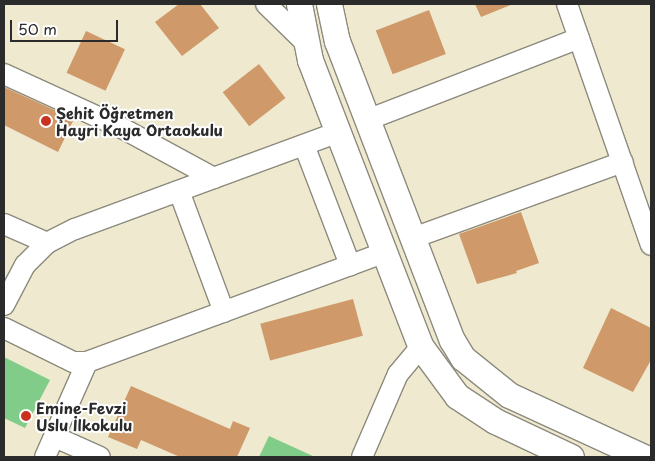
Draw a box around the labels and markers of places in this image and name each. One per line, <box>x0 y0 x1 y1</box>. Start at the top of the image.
place label: Şehit Öğretmen Hayri Kaya Ortaokulu <box>56 103 225 138</box>
marker: Şehit Öğretmen Hayri Kaya Ortaokulu <box>40 115 52 127</box>
place label: Emine-Fevzi Uslu İlkokulu <box>36 398 133 433</box>
marker: Emine-Fevzi Uslu İlkokulu <box>20 410 32 422</box>

